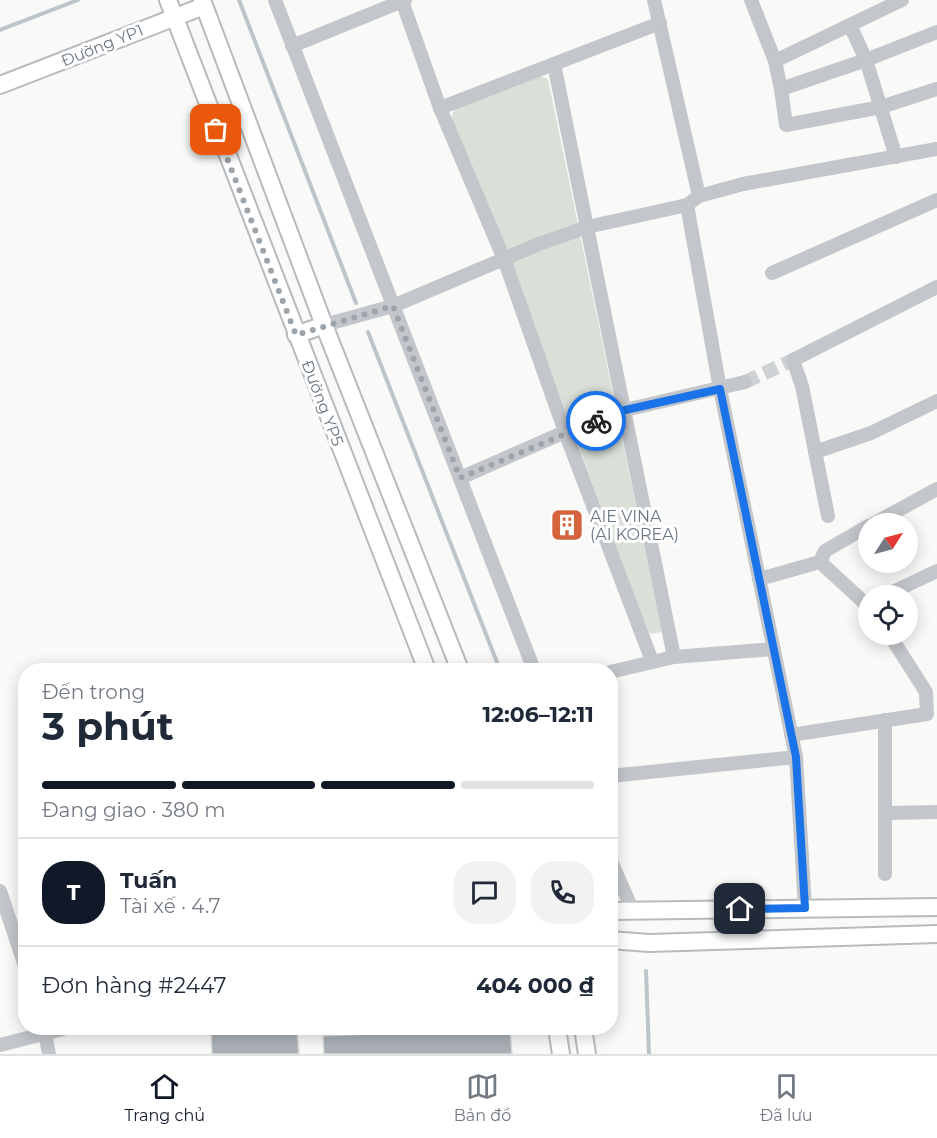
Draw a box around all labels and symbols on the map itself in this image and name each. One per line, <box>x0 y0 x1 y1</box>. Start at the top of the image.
street label: Đường YP1 <box>58 20 146 71</box>
pin <box>190 104 241 155</box>
street label: Đường YP5 <box>298 358 348 449</box>
courier <box>566 391 626 451</box>
building icon: AIE VINA (AI KOREA) <box>549 507 585 543</box>
place label: AIE VINA (AI KOREA) <box>590 507 679 544</box>
north arrow <box>858 513 918 573</box>
pin <box>714 883 765 934</box>

